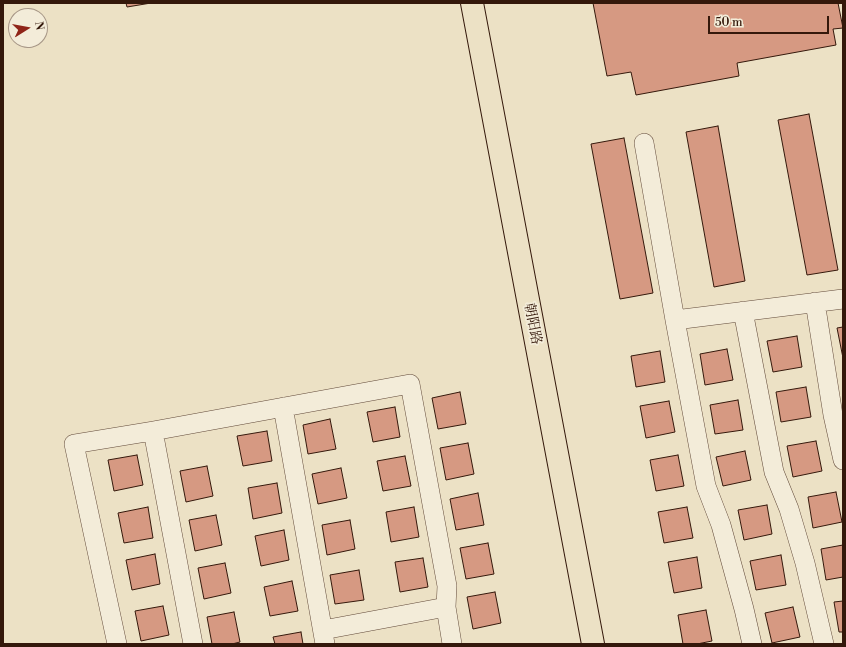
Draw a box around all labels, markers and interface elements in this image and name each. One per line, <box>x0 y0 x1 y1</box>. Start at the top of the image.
north arrow <box>8 8 48 48</box>
scale bar <box>710 8 831 34</box>
text: 50 m <box>715 15 743 30</box>
text: N <box>31 20 46 32</box>
street label: 朝阳路 <box>520 302 544 346</box>

